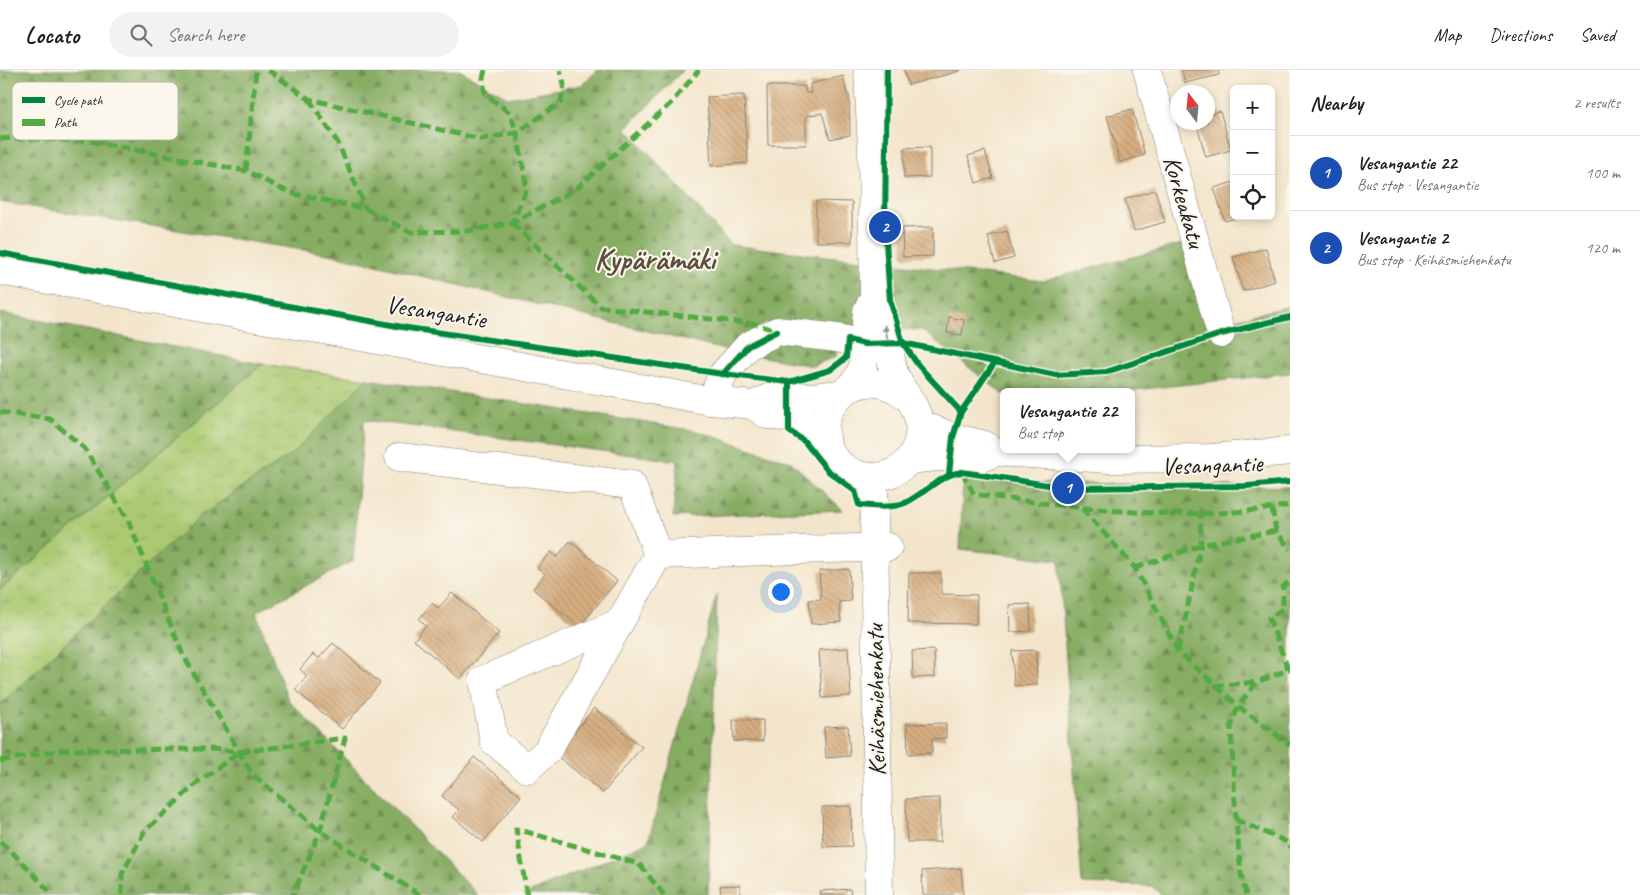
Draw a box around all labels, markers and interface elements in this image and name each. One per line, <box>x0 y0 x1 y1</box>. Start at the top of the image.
search box <box>109 12 459 57</box>
text: Locato <box>25 20 79 50</box>
icon: search <box>127 21 155 49</box>
text: Search here <box>167 23 245 47</box>
text: Map <box>1434 24 1461 46</box>
text: Directions <box>1489 24 1552 46</box>
text: Saved <box>1580 24 1615 46</box>
legend <box>12 82 178 140</box>
north arrow <box>1170 85 1215 130</box>
map controls <box>1230 85 1275 220</box>
button: + <box>1230 85 1275 130</box>
text: Nearby <box>1310 90 1363 116</box>
text: Cycle path <box>54 92 103 109</box>
text: 2 results <box>1573 93 1620 113</box>
text: Path <box>54 114 78 131</box>
button: − <box>1230 130 1275 175</box>
text: Vesangantie 22 <box>1357 151 1457 175</box>
street label: Korkeakatu <box>1156 152 1213 253</box>
text: 1 <box>1322 163 1330 183</box>
text: 100 m <box>1586 163 1620 183</box>
button: locate <box>1230 175 1275 220</box>
text: Bus stop · Vesangantie <box>1357 175 1478 195</box>
pin: 2 <box>869 208 901 246</box>
text: Vesangantie 2 <box>1357 226 1448 250</box>
text: 2 <box>1322 238 1330 258</box>
text: 120 m <box>1586 238 1620 258</box>
district label: Kypärämäki <box>595 240 719 278</box>
text: Bus stop · Keihäsmiehenkatu <box>1357 250 1511 270</box>
street label: Vesangantie <box>384 288 490 336</box>
one-way arrow <box>882 324 890 339</box>
popup <box>1000 388 1135 453</box>
text: Vesangantie 22 <box>1018 399 1117 423</box>
text: Bus stop <box>1018 423 1064 443</box>
street label: Vesangantie <box>1161 447 1265 483</box>
pin: 1 <box>1052 469 1084 507</box>
your location <box>768 579 794 605</box>
street label: Keihäsmiehenkatu <box>859 622 893 776</box>

